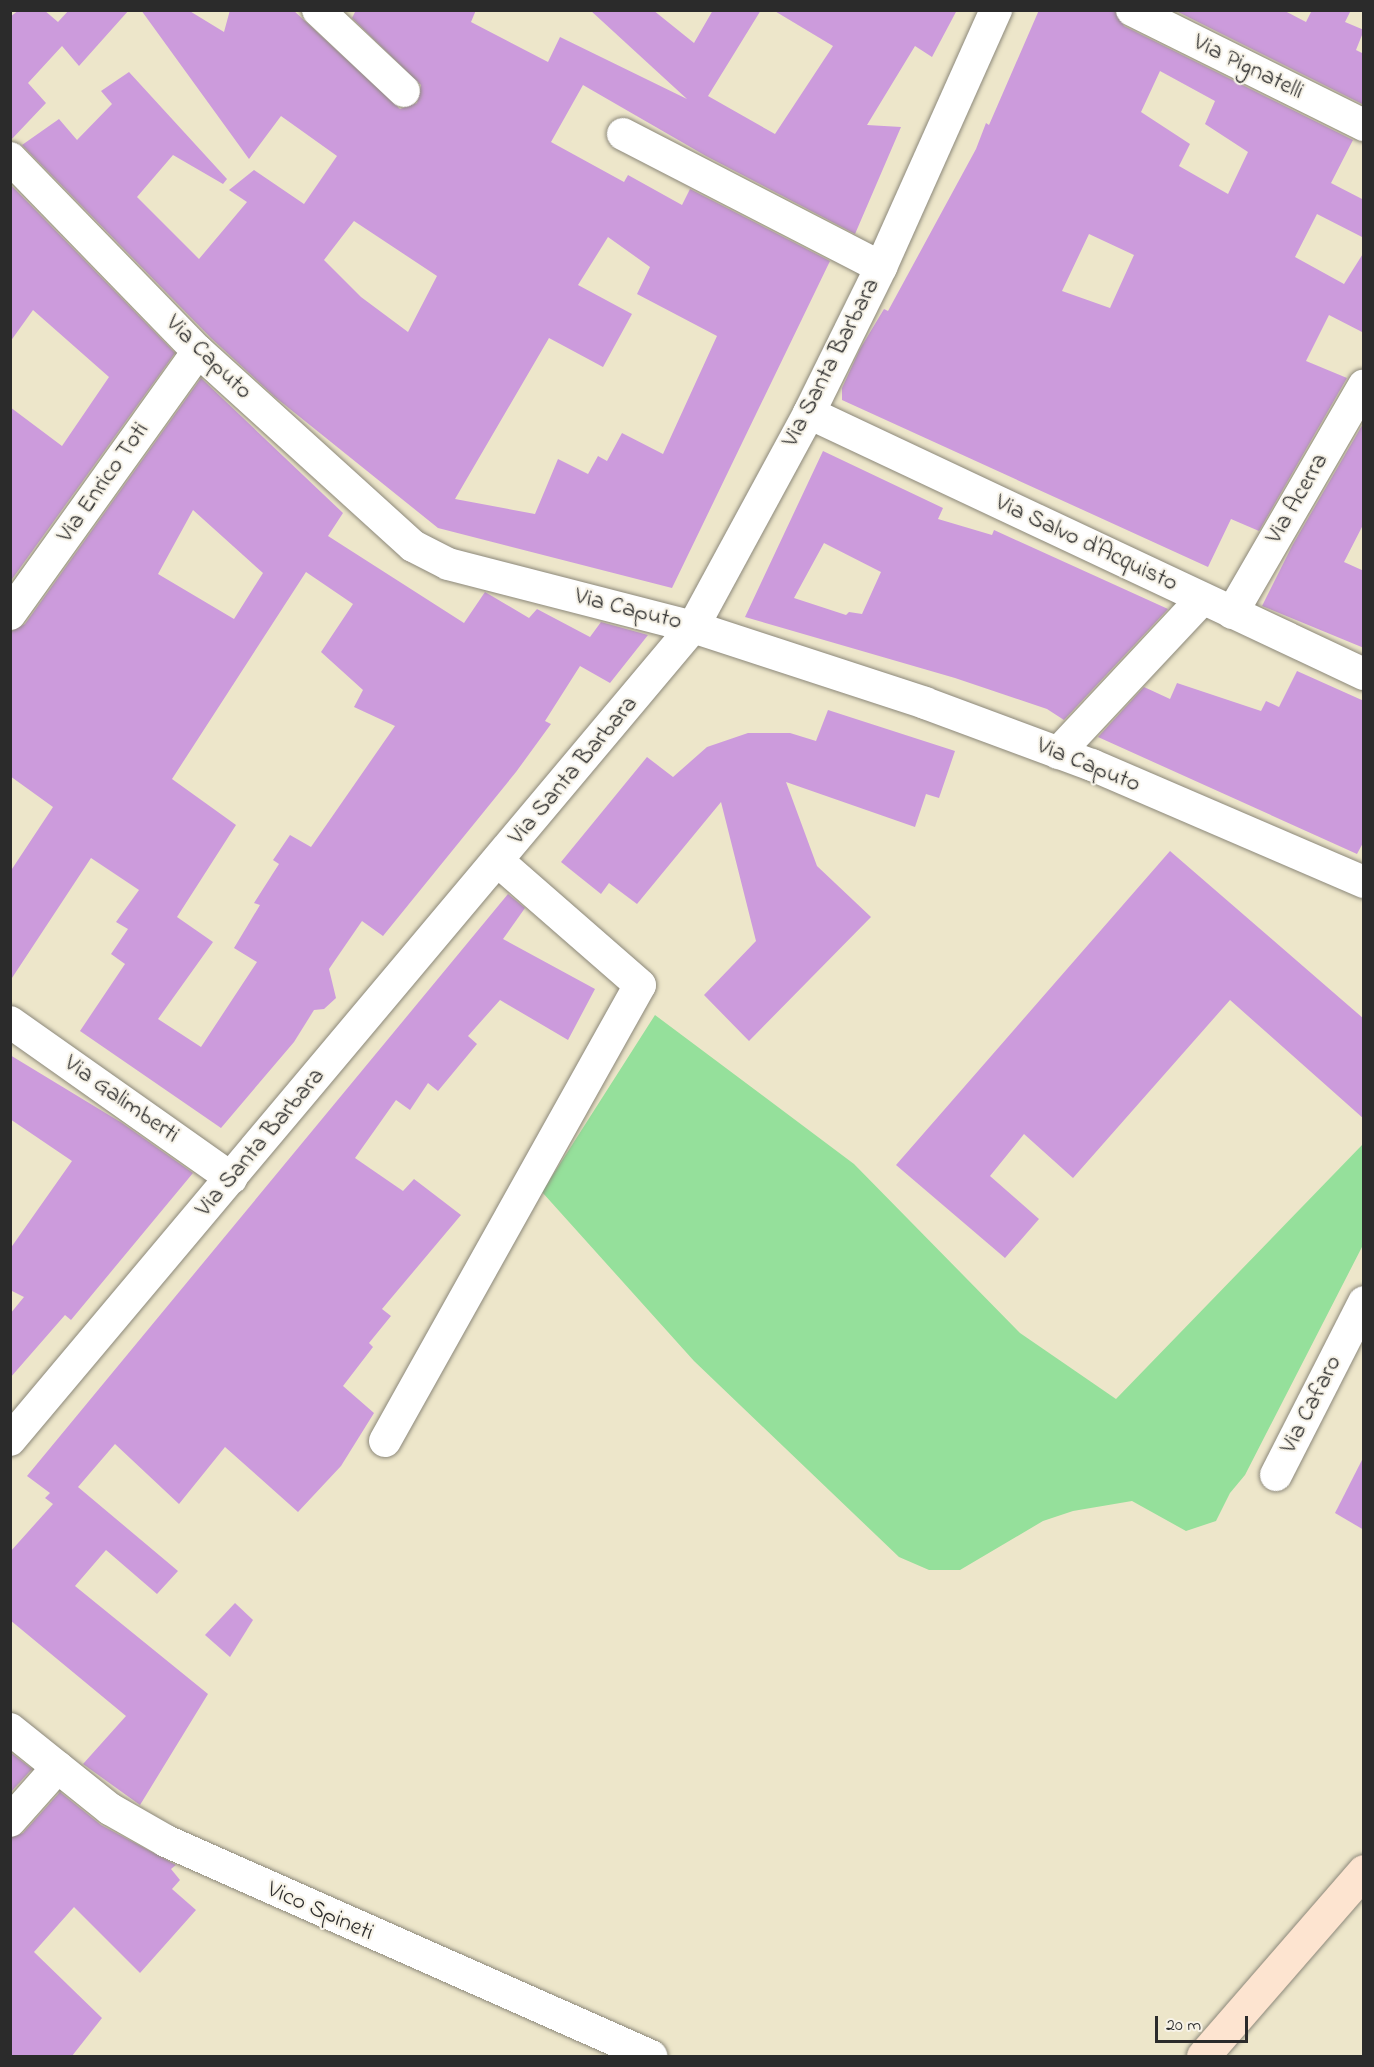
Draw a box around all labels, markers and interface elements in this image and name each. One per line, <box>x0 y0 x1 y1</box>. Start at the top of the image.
street label: Via Pignatelli <box>1188 29 1308 107</box>
street label: Via Santa Barbara <box>777 274 887 452</box>
street label: Via Caputo <box>159 310 257 406</box>
street label: Via Enrico Toti <box>52 417 156 549</box>
street label: Via Acerra <box>1261 449 1335 549</box>
street label: Via Salvo d'Acquisto <box>990 489 1182 599</box>
street label: Via Caputo <box>572 583 684 637</box>
street label: Via Santa Barbara <box>503 691 645 851</box>
street label: Via Caputo <box>1032 732 1144 800</box>
street label: Via Galimberti <box>58 1050 184 1150</box>
street label: Via Santa Barbara <box>190 1063 332 1223</box>
street label: Via Cafaro <box>1275 1351 1349 1459</box>
street label: Vico Spineti <box>262 1876 378 1948</box>
scale bar <box>1158 2004 1251 2042</box>
text: 20 m <box>1166 2013 1201 2039</box>

